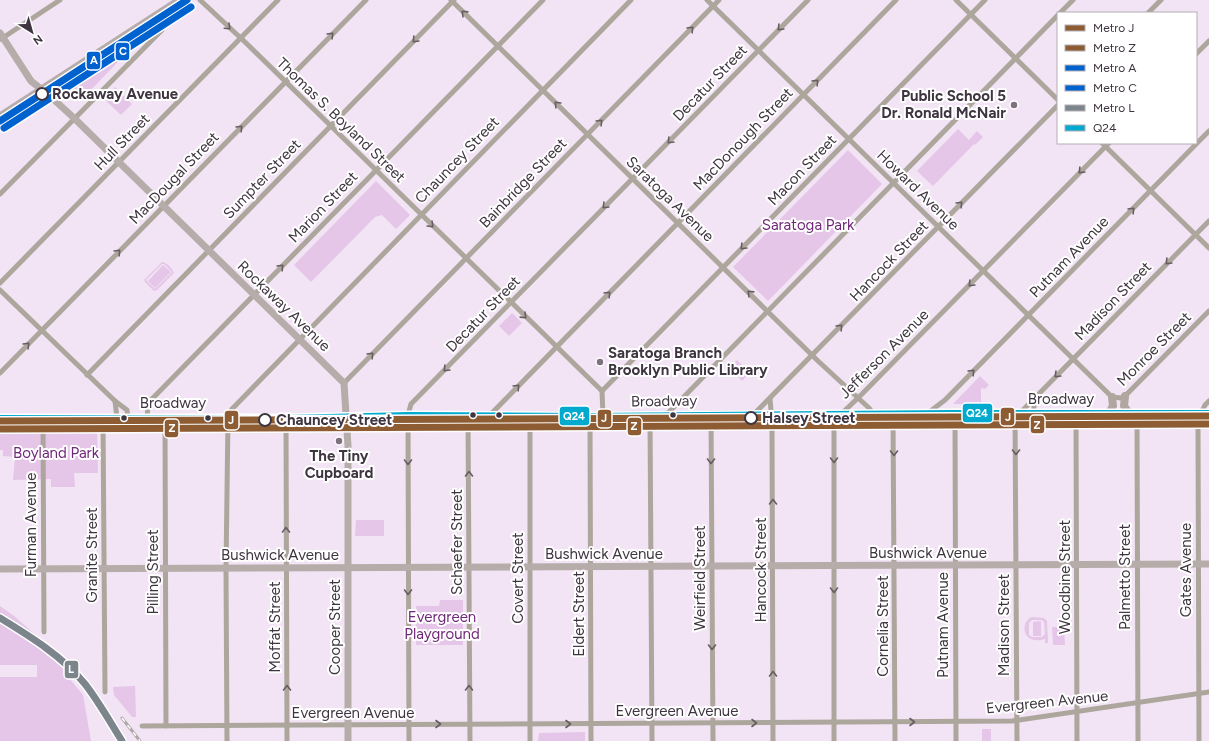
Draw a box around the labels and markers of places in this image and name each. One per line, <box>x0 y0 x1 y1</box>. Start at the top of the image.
place label: Rockaway Avenue <box>52 85 179 103</box>
marker: Rockaway Avenue <box>35 87 49 101</box>
place label: Public School 5 Dr. Ronald McNair <box>881 87 1006 122</box>
marker: Public School 5 Dr. Ronald McNair <box>1009 100 1019 110</box>
place label: Saratoga Branch Brooklyn Public Library <box>608 344 768 379</box>
marker: Saratoga Branch Brooklyn Public Library <box>595 357 605 367</box>
place label: Halsey Street <box>762 409 856 427</box>
unlabelled marker <box>468 410 478 420</box>
unlabelled marker <box>494 410 504 420</box>
unlabelled marker <box>668 410 678 420</box>
place label: Chauncey Street <box>276 411 392 429</box>
marker: Halsey Street <box>744 411 758 425</box>
unlabelled marker <box>119 413 129 423</box>
unlabelled marker <box>203 413 213 423</box>
marker: Chauncey Street <box>258 413 272 427</box>
marker: The Tiny Cupboard <box>334 436 344 446</box>
place label: The Tiny Cupboard <box>305 447 373 482</box>

